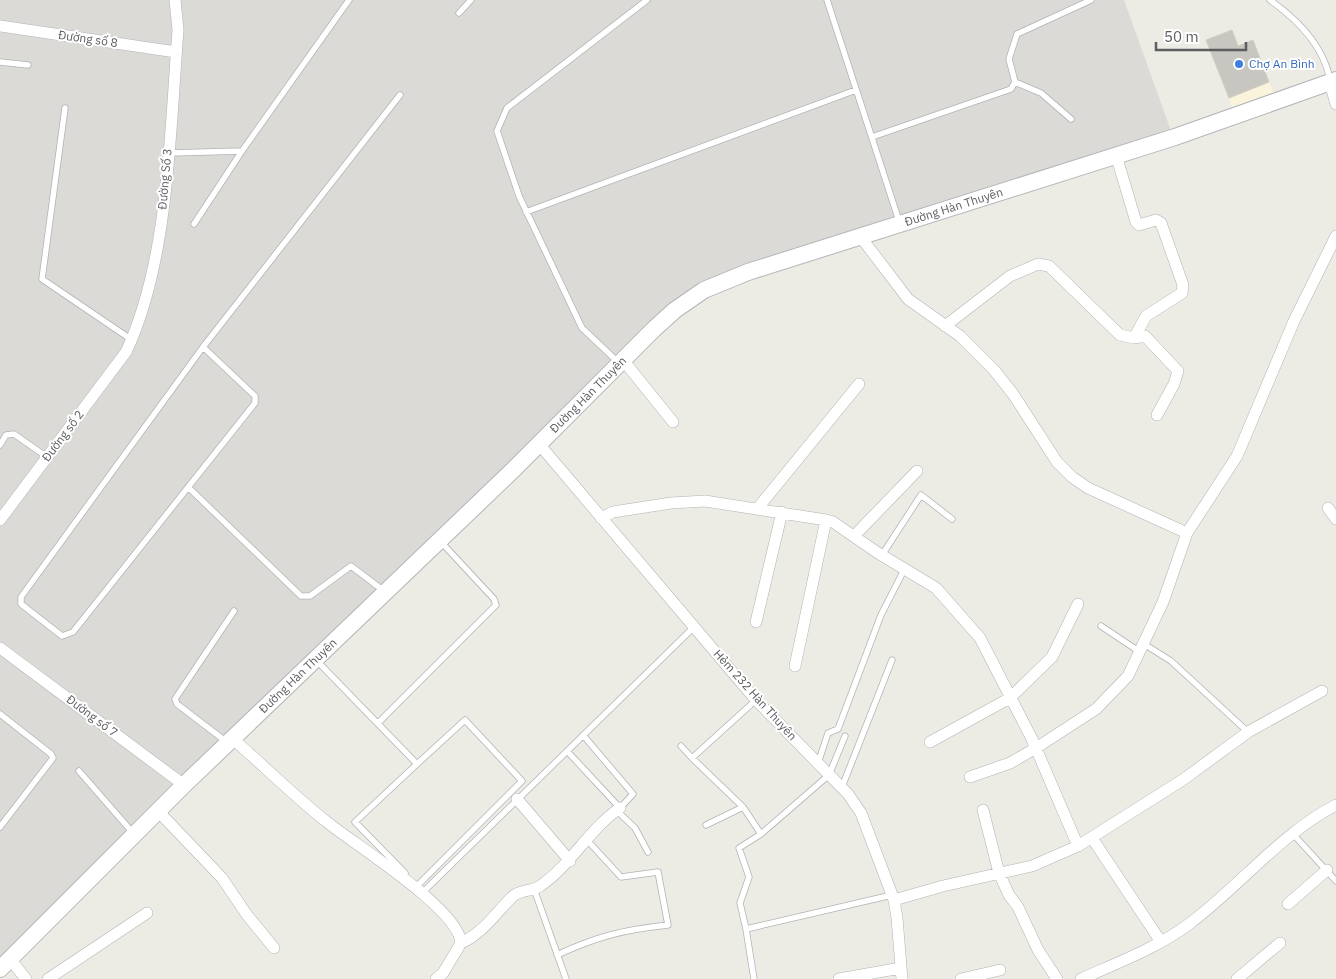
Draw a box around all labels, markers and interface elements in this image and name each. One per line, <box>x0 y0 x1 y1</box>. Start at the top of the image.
scale bar <box>1156 20 1246 52</box>
street label: Đường số 8 <box>57 27 119 50</box>
text: 50 m <box>1164 27 1199 46</box>
place label: Chợ An Bình <box>1249 56 1315 71</box>
marker: Chợ An Bình <box>1233 58 1245 70</box>
street label: Đường Số 3 <box>154 148 175 210</box>
street label: Đường Hàn Thuyên <box>903 184 1005 229</box>
street label: Đường Hàn Thuyên <box>546 353 629 436</box>
street label: Đường số 2 <box>38 407 87 464</box>
street label: Đường Hàn Thuyên <box>256 635 340 716</box>
street label: Hẻm 232 Hàn Thuyên <box>711 646 800 743</box>
street label: Đường số 7 <box>64 691 121 740</box>

